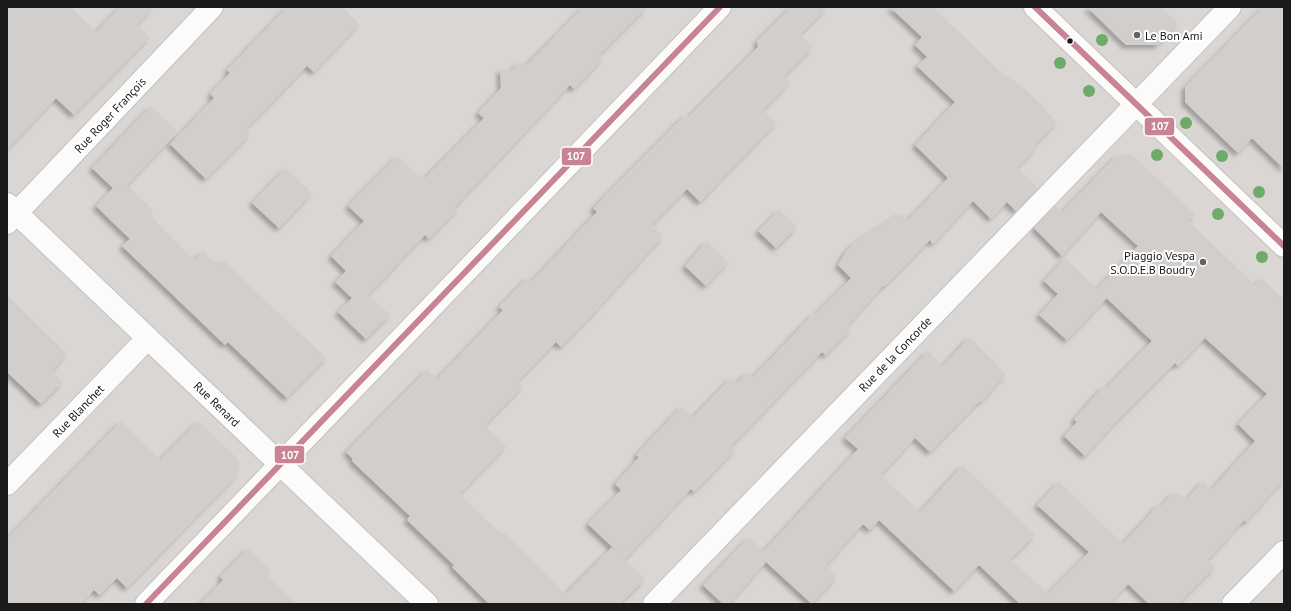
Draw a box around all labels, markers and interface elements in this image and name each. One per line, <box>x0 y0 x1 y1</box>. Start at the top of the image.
place label: Le Bon Ami <box>1145 28 1203 43</box>
marker: Le Bon Ami <box>1132 30 1142 40</box>
unlabelled marker <box>1065 36 1075 46</box>
street label: Rue Roger François <box>71 74 149 156</box>
line badge: 107 <box>1144 117 1175 136</box>
text: 107 <box>1151 119 1169 133</box>
line badge: 107 <box>561 147 592 166</box>
text: 107 <box>567 149 585 163</box>
place label: Piaggio Vespa S.O.D.E.B Boudry <box>1110 248 1195 277</box>
marker: Piaggio Vespa S.O.D.E.B Boudry <box>1198 257 1208 267</box>
street label: Rue de la Concorde <box>855 313 935 395</box>
street label: Rue Renard <box>191 378 243 430</box>
street label: Rue Blanchet <box>49 381 107 441</box>
line badge: 107 <box>274 445 305 464</box>
text: 107 <box>281 448 299 462</box>

